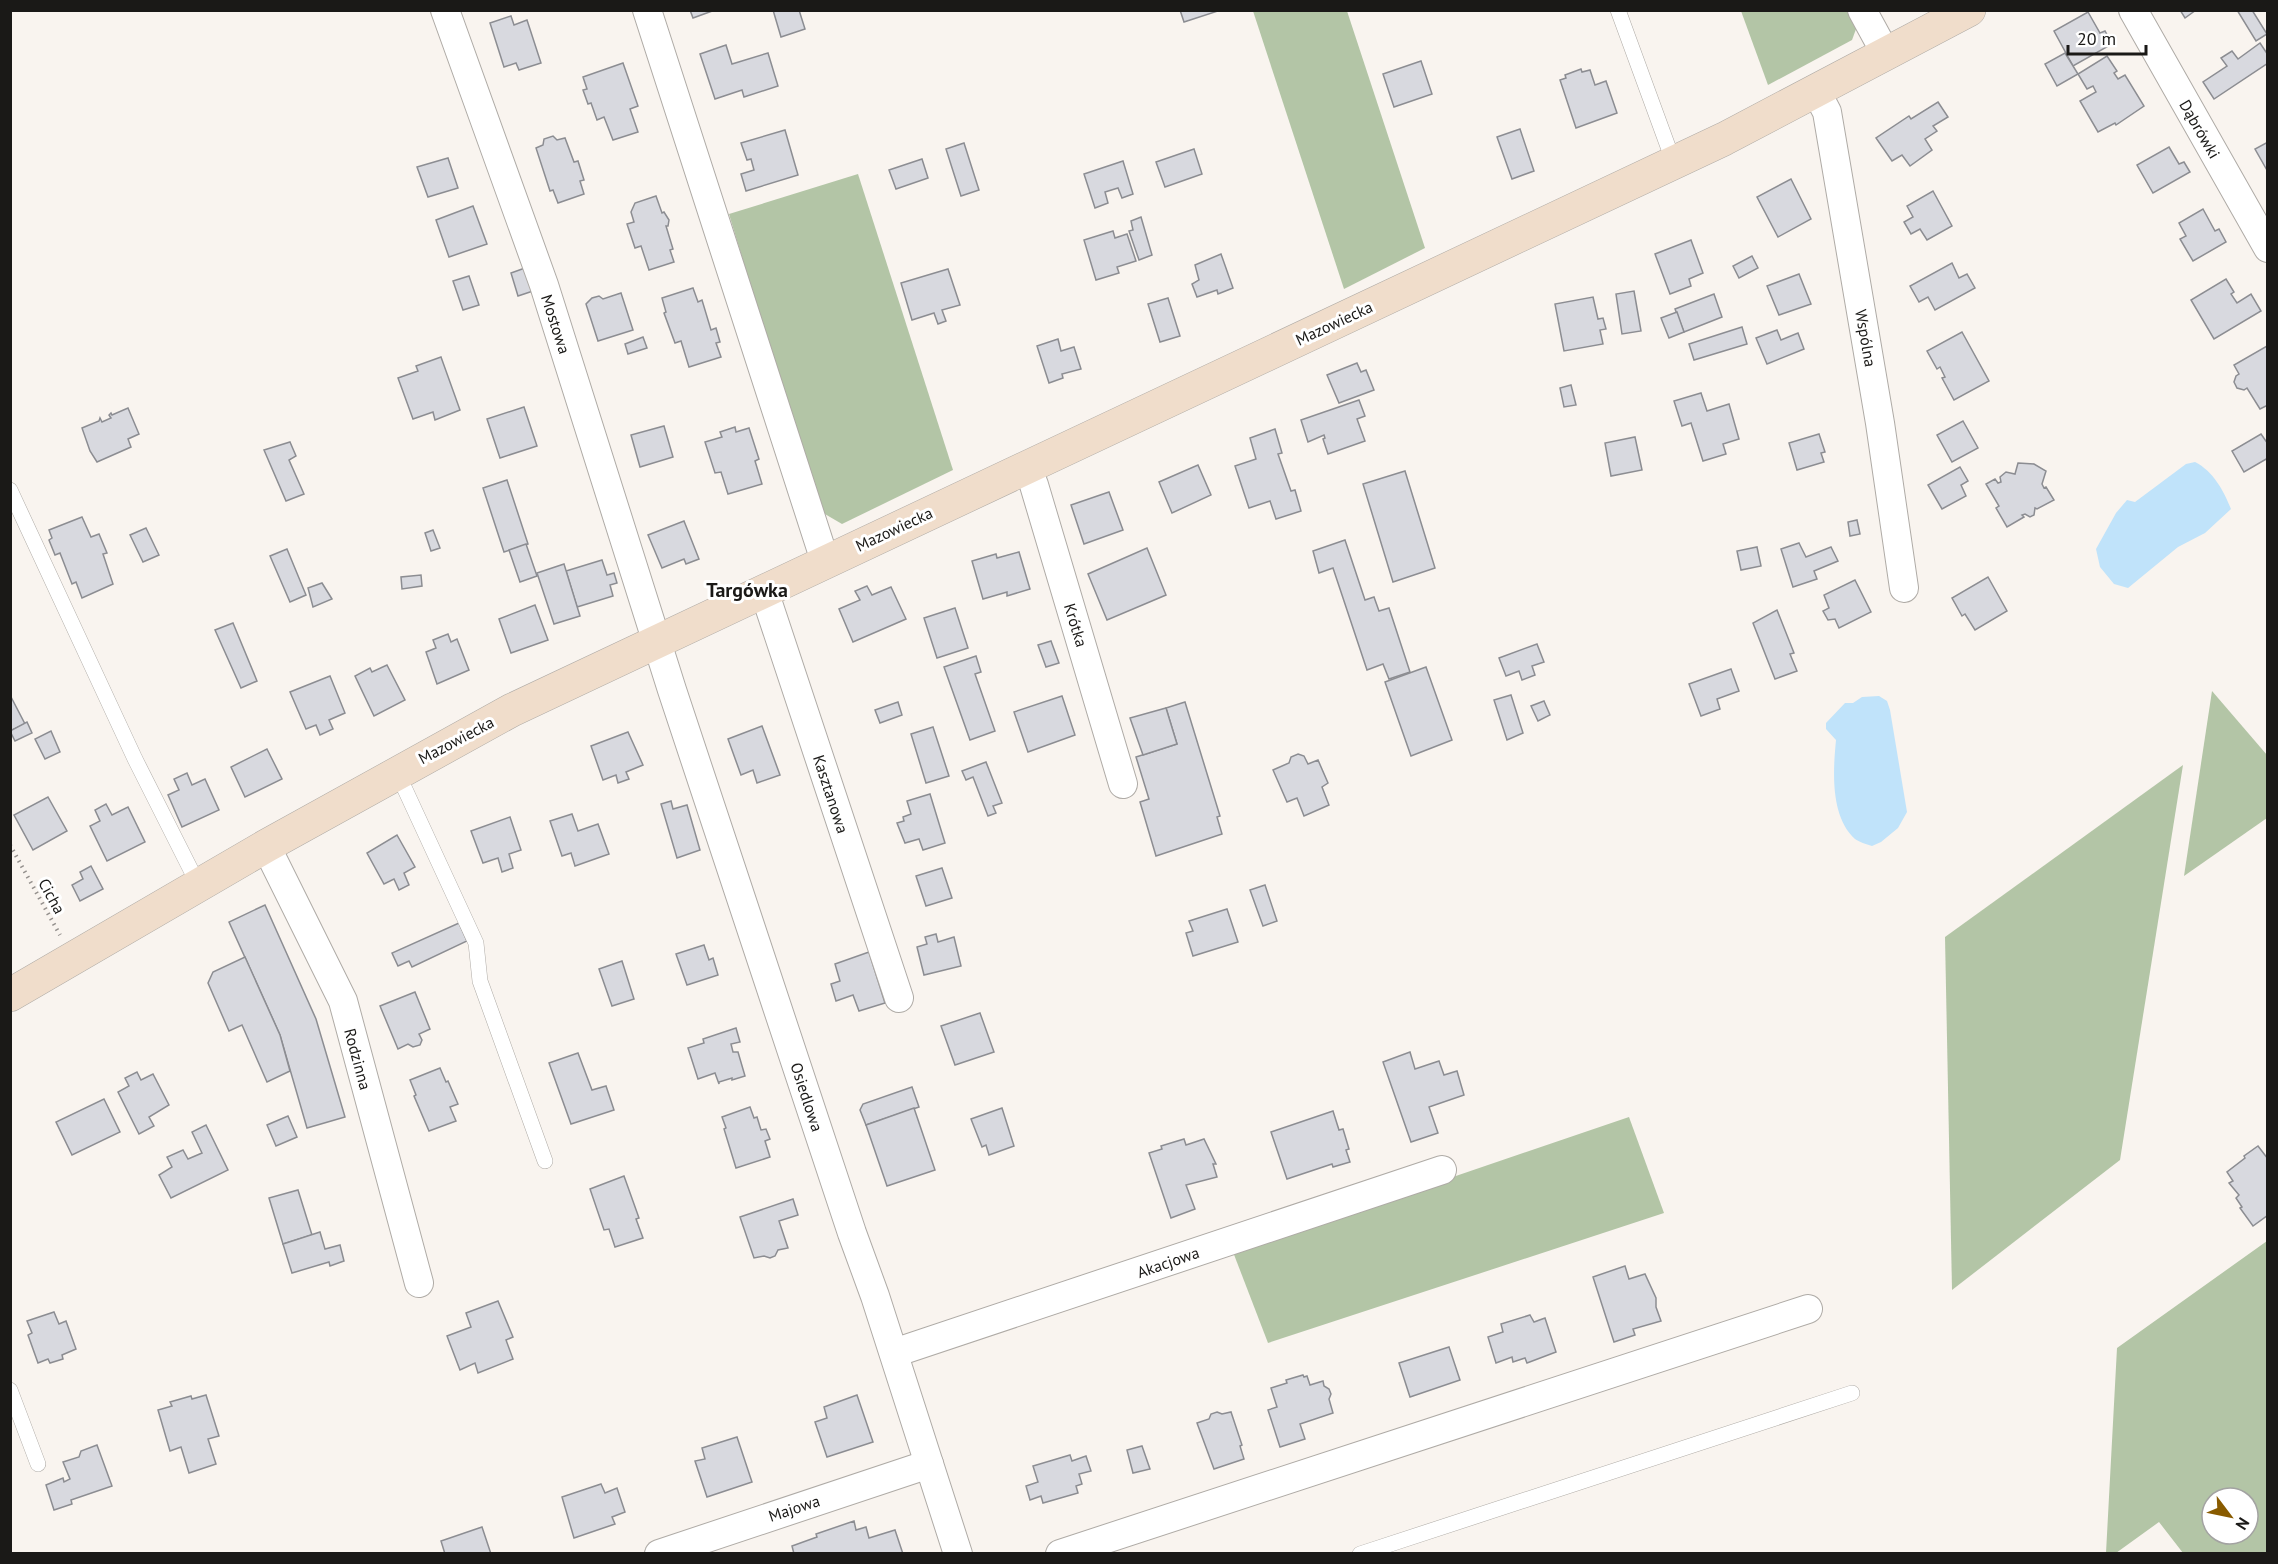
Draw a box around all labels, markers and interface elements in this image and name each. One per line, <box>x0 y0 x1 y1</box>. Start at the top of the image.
scale bar <box>2068 18 2146 56</box>
text: 20 m <box>2077 27 2116 50</box>
street label: Dąbrówki <box>2175 96 2225 162</box>
street label: Mostowa <box>537 292 575 356</box>
street label: Mazowiecka <box>1292 296 1376 350</box>
street label: Wspólna <box>1851 308 1881 368</box>
street label: Mazowiecka <box>852 502 936 556</box>
district label: Targówka <box>706 577 788 603</box>
street label: Krótka <box>1060 601 1092 649</box>
street label: Mazowiecka <box>415 712 497 768</box>
street label: Kasztanowa <box>809 752 853 836</box>
street label: Cicha <box>34 875 70 917</box>
street label: Rodzinna <box>340 1026 376 1092</box>
street label: Osiedlowa <box>786 1060 828 1134</box>
street label: Akacjowa <box>1134 1242 1202 1282</box>
north arrow <box>2200 1486 2260 1546</box>
street label: Majowa <box>766 1490 822 1526</box>
text: N <box>2231 1514 2254 1534</box>

